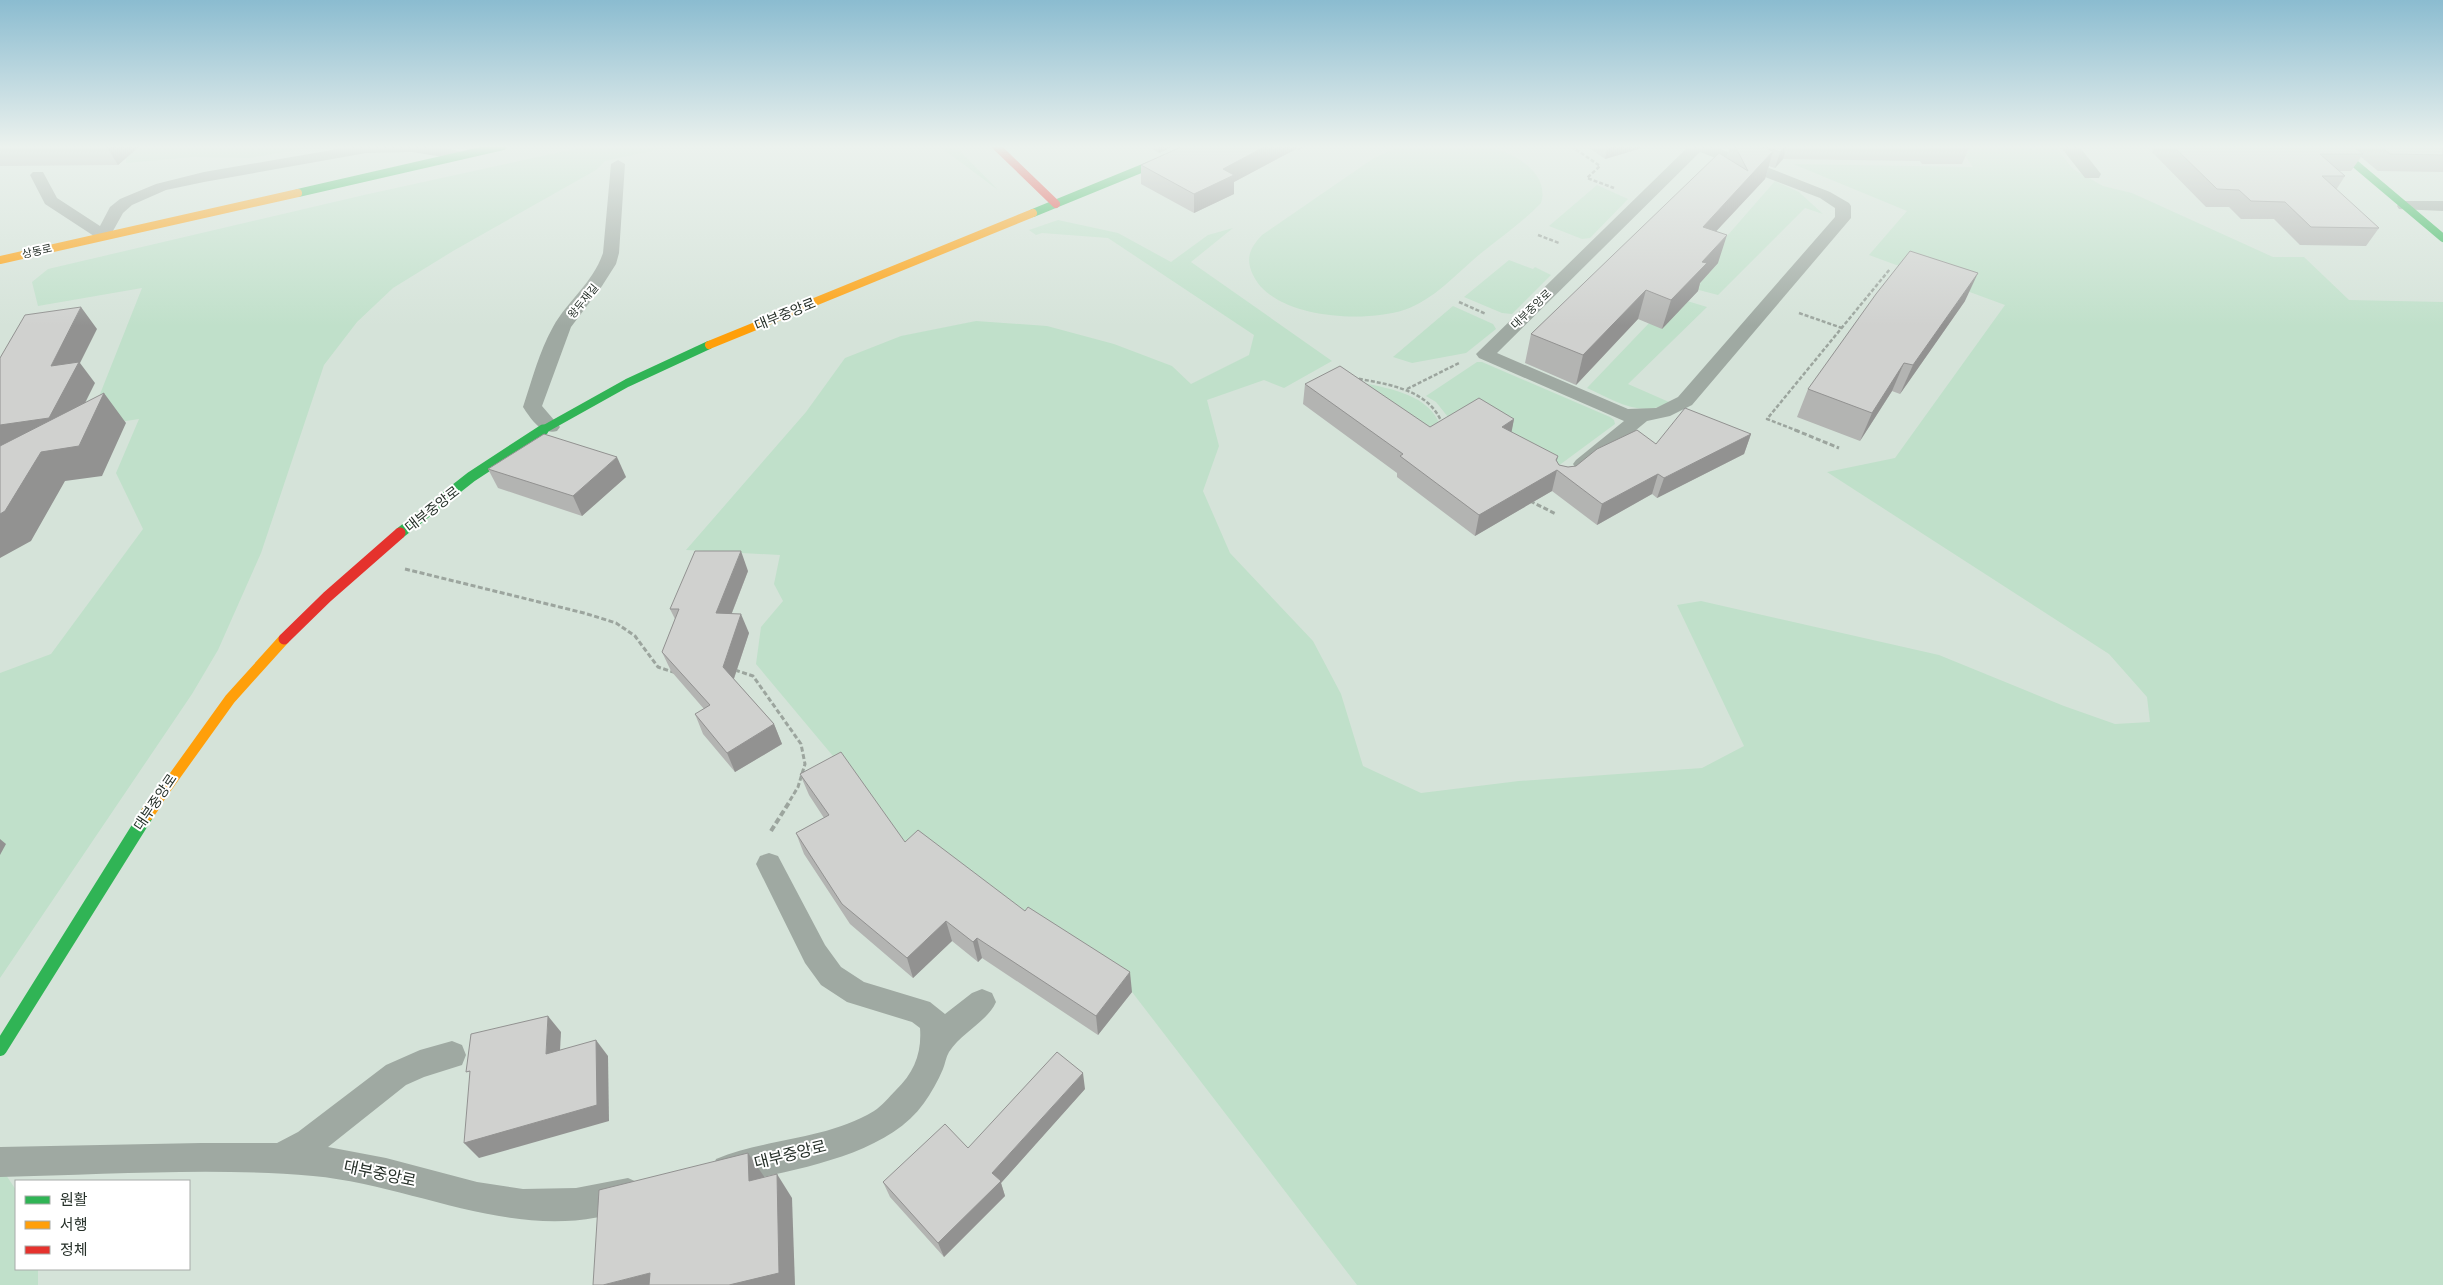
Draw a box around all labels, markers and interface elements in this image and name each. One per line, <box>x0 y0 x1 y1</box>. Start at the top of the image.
street label: 상동로 <box>21 241 53 261</box>
street label: 왕두재길 <box>565 281 601 321</box>
street label: 대부중앙로 <box>1508 286 1554 332</box>
street label: 대부중앙로 <box>752 294 818 334</box>
street label: 대부중앙로 <box>401 482 463 536</box>
street label: 대부중앙로 <box>130 770 181 834</box>
street label: 대부중앙로 <box>752 1135 828 1173</box>
street label: 대부중앙로 <box>342 1156 418 1190</box>
legend <box>15 1180 190 1270</box>
text: 원활 <box>60 1190 88 1209</box>
text: 서행 <box>60 1215 88 1234</box>
text: 정체 <box>60 1240 88 1259</box>

